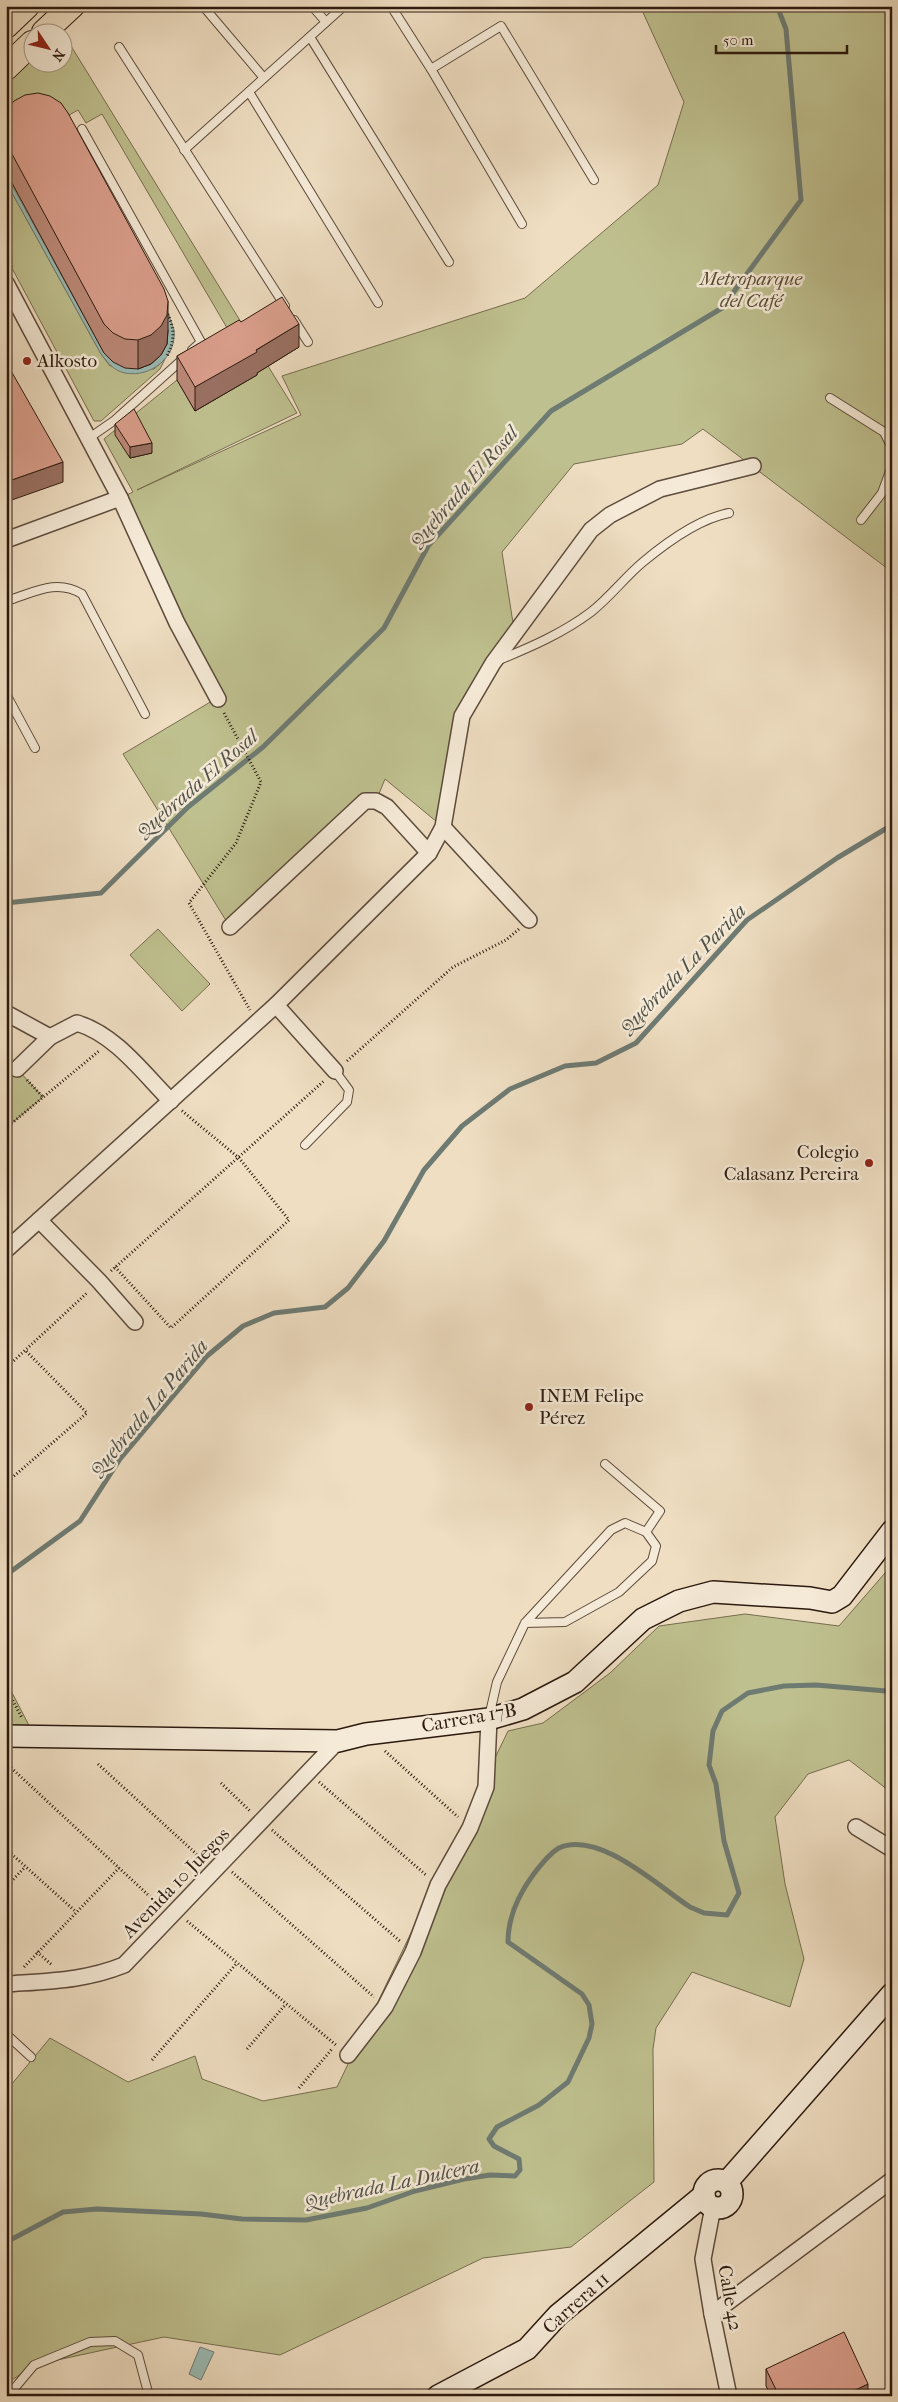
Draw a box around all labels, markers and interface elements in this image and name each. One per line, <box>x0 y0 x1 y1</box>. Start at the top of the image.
north arrow <box>22 22 72 72</box>
scale bar <box>716 22 847 54</box>
text: 50 m <box>723 31 754 49</box>
text: N <box>48 46 68 65</box>
park label: Metroparque del Café <box>698 268 803 312</box>
place label: Alkosto <box>36 350 97 372</box>
marker: Alkosto <box>21 355 33 367</box>
water label: Quebrada El Rosal <box>405 420 525 554</box>
water label: Quebrada El Rosal <box>131 724 264 844</box>
water label: Quebrada La Parida <box>615 899 752 1040</box>
place label: Colegio Calasanz Pereira <box>724 1141 859 1185</box>
marker: Colegio Calasanz Pereira <box>863 1157 875 1169</box>
water label: Quebrada La Parida <box>84 1335 214 1482</box>
place label: INEM Felipe Pérez <box>539 1385 644 1429</box>
marker: INEM Felipe Pérez <box>523 1401 535 1413</box>
street label: Carrera 17B <box>420 1699 518 1737</box>
street label: Avenida 10 Juegos <box>117 1823 234 1944</box>
water label: Quebrada La Dulcera <box>302 2154 482 2215</box>
street label: Calle 42 <box>713 2263 747 2333</box>
street label: Carrera 11 <box>538 2268 614 2338</box>

